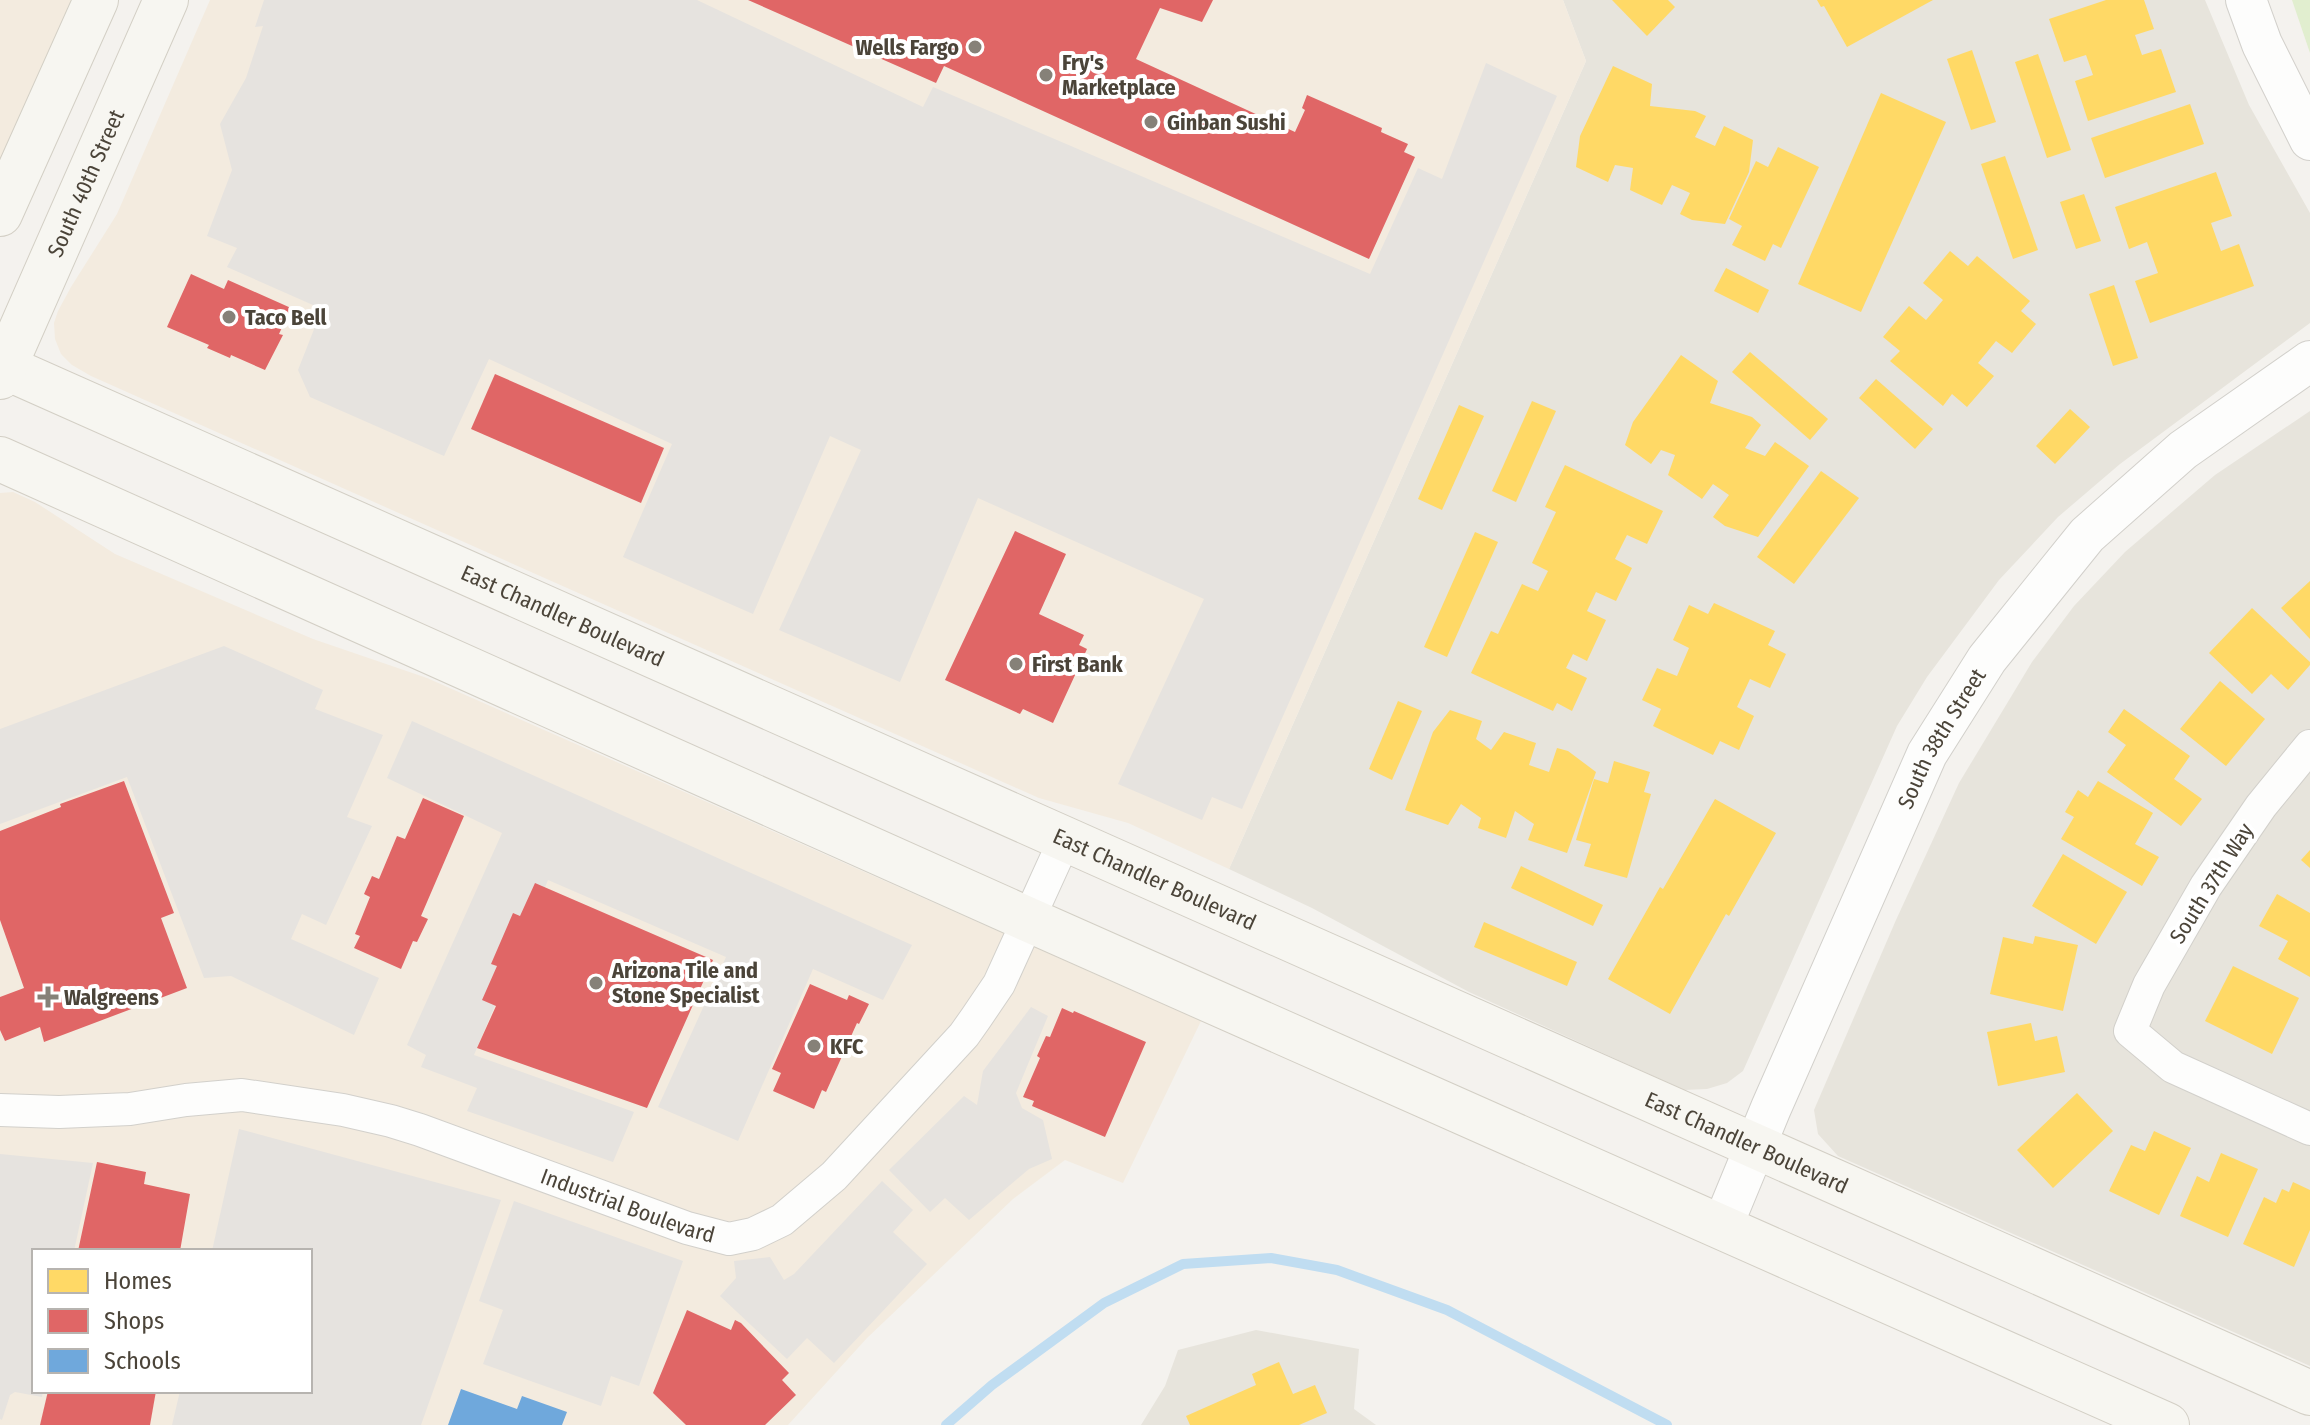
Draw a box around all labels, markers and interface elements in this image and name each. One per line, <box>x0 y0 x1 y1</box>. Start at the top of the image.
place label: Wells Fargo <box>856 34 959 61</box>
marker: Wells Fargo <box>966 38 984 56</box>
place label: Fry's Marketplace <box>1062 49 1176 101</box>
marker: Fry's Marketplace <box>1037 66 1055 84</box>
street label: South 40th Street <box>42 105 130 261</box>
place label: Ginban Sushi <box>1167 109 1286 136</box>
marker: Ginban Sushi <box>1142 113 1160 131</box>
place label: Taco Bell <box>245 304 328 331</box>
marker: Taco Bell <box>220 308 238 326</box>
street label: East Chandler Boulevard <box>457 559 668 673</box>
place label: First Bank <box>1032 651 1123 678</box>
marker: First Bank <box>1007 655 1025 673</box>
street label: South 38th Street <box>1892 663 1992 813</box>
street label: South 37th Way <box>2164 818 2259 948</box>
street label: East Chandler Boulevard <box>1049 822 1260 936</box>
place label: Arizona Tile and Stone Specialist <box>611 957 760 1009</box>
marker: Arizona Tile and Stone Specialist <box>587 974 605 992</box>
place label: Walgreens <box>64 984 159 1011</box>
marker: Walgreens <box>39 988 57 1006</box>
place label: KFC <box>830 1033 864 1060</box>
marker: KFC <box>805 1037 823 1055</box>
street label: East Chandler Boulevard <box>1641 1086 1852 1200</box>
street label: Industrial Boulevard <box>537 1163 718 1249</box>
legend <box>32 1249 312 1393</box>
text: Homes <box>104 1267 172 1295</box>
text: Shops <box>104 1307 164 1335</box>
text: Schools <box>104 1347 181 1375</box>

